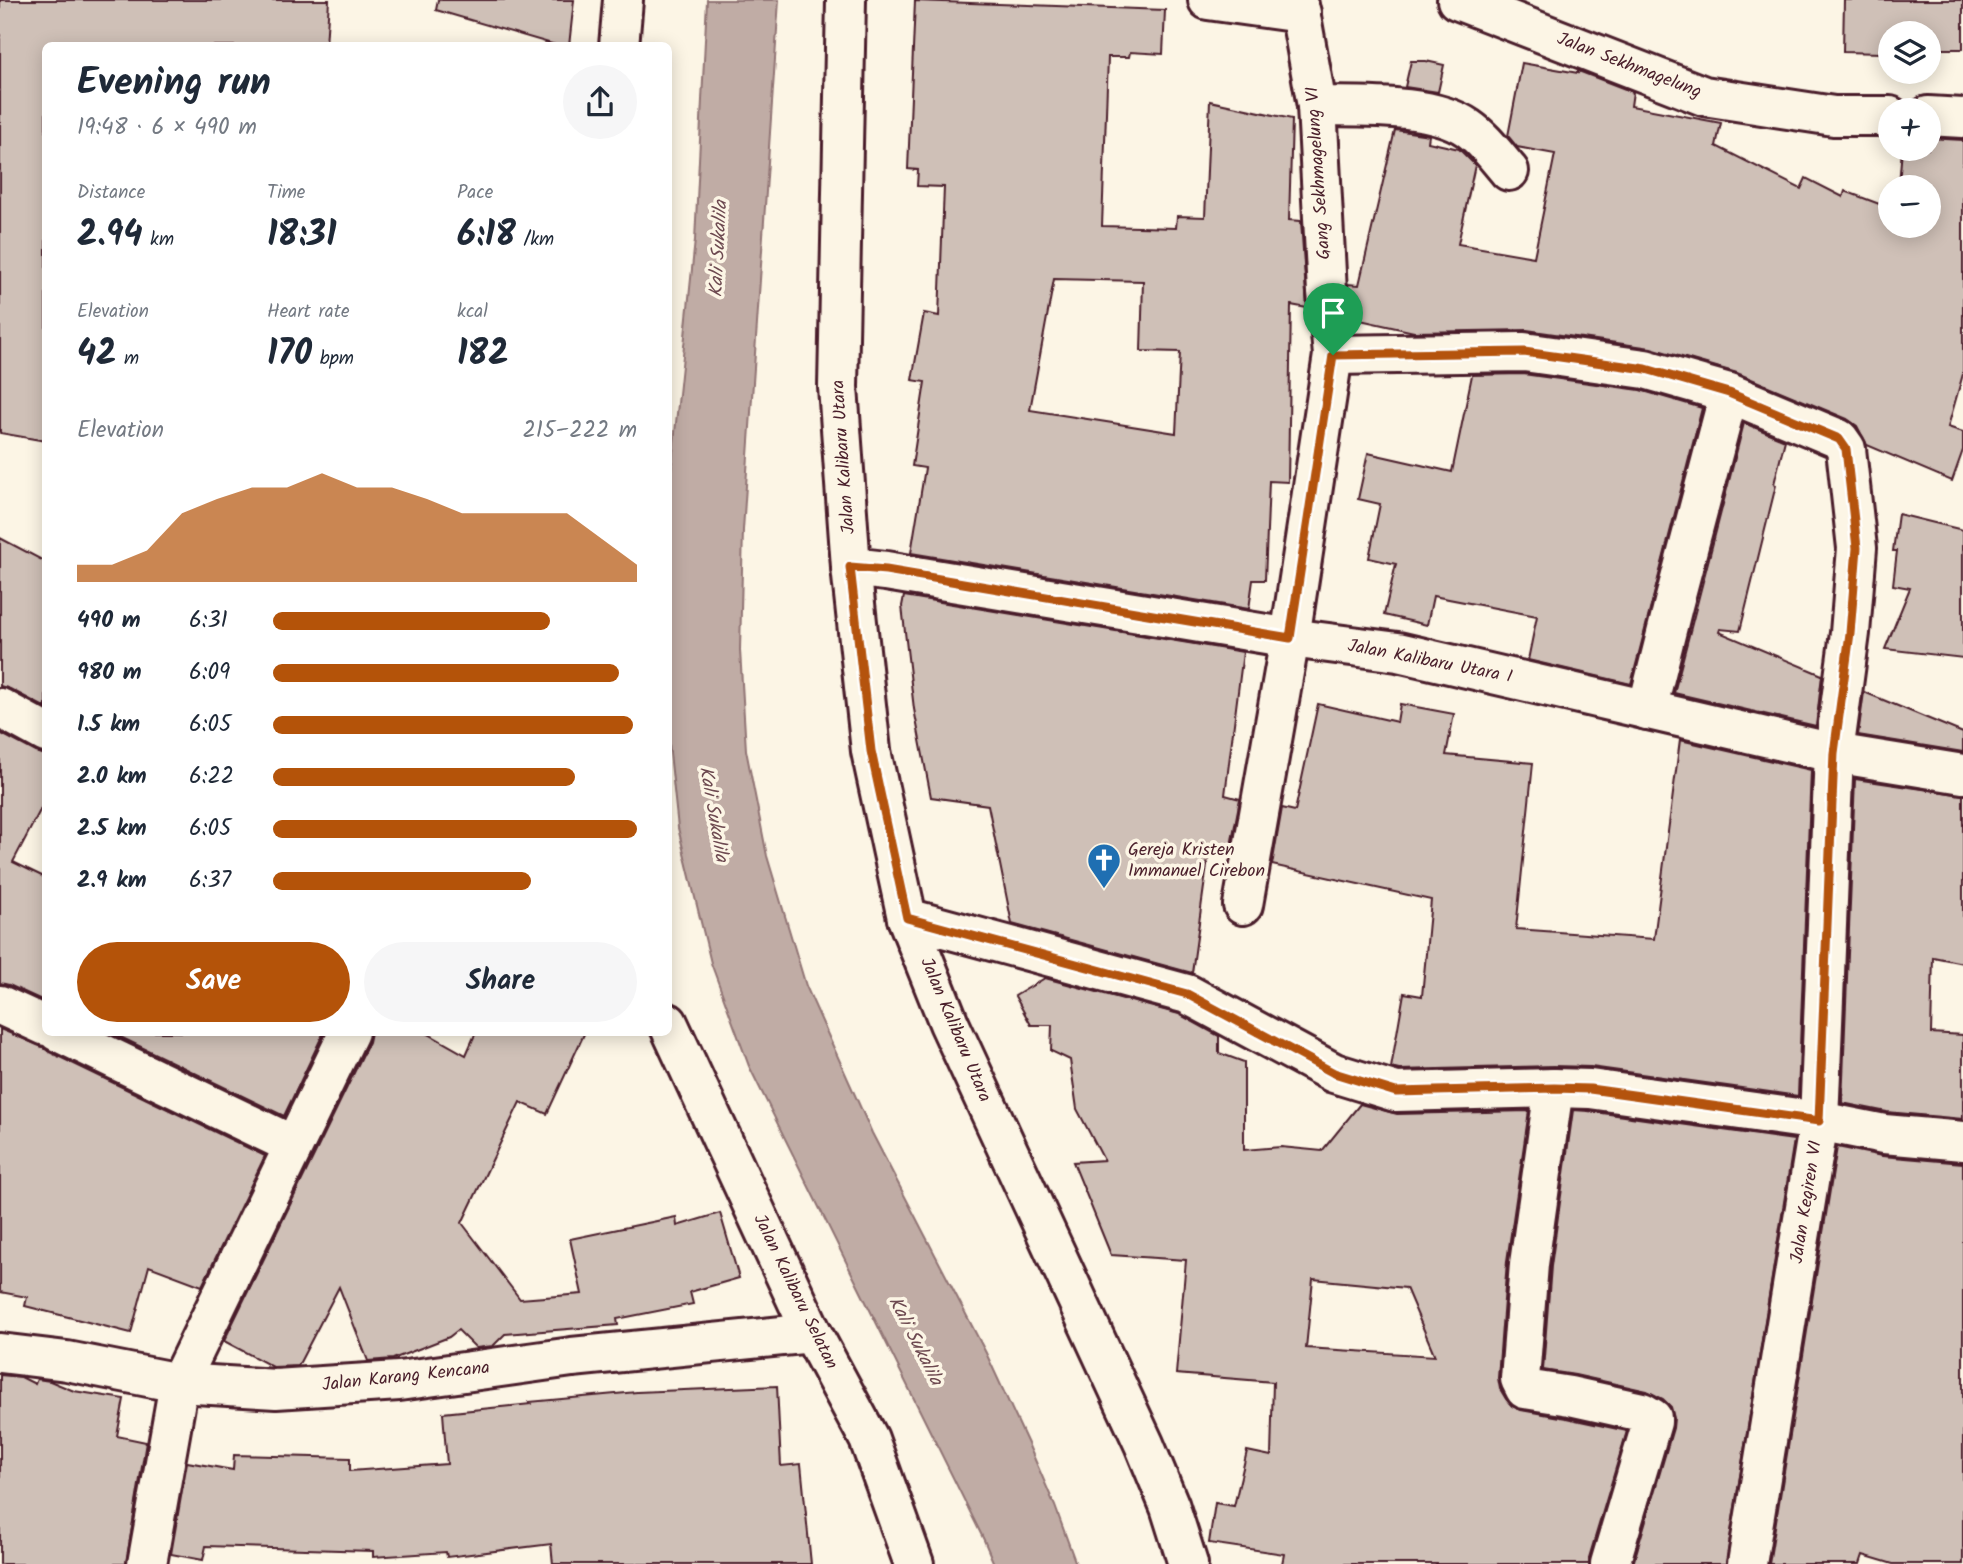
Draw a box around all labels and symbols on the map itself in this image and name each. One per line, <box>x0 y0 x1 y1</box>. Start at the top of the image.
street label: Jalan Sekhmagelung <box>1552 25 1706 107</box>
street label: Gang Sekhmagelung VI <box>1298 85 1340 261</box>
water label: Kali Sukalila <box>701 199 737 298</box>
pin <box>1303 283 1363 355</box>
street label: Jalan Kalibaru Utara <box>824 379 864 535</box>
street label: Jalan Kalibaru Utara I <box>1345 632 1515 692</box>
water label: Kali Sukalila <box>690 764 736 865</box>
place label: Gereja Kristen Immanuel Cirebon <box>1128 836 1265 886</box>
church icon: Gereja Kristen Immanuel Cirebon <box>1085 841 1123 890</box>
street label: Jalan Kalibaru Utara <box>911 953 999 1107</box>
street label: Jalan Kegiren VI <box>1783 1138 1831 1266</box>
street label: Jalan Kalibaru Selatan <box>745 1209 845 1375</box>
water label: Kali Sukalila <box>880 1291 951 1392</box>
street label: Jalan Karang Kencana <box>321 1354 491 1400</box>

